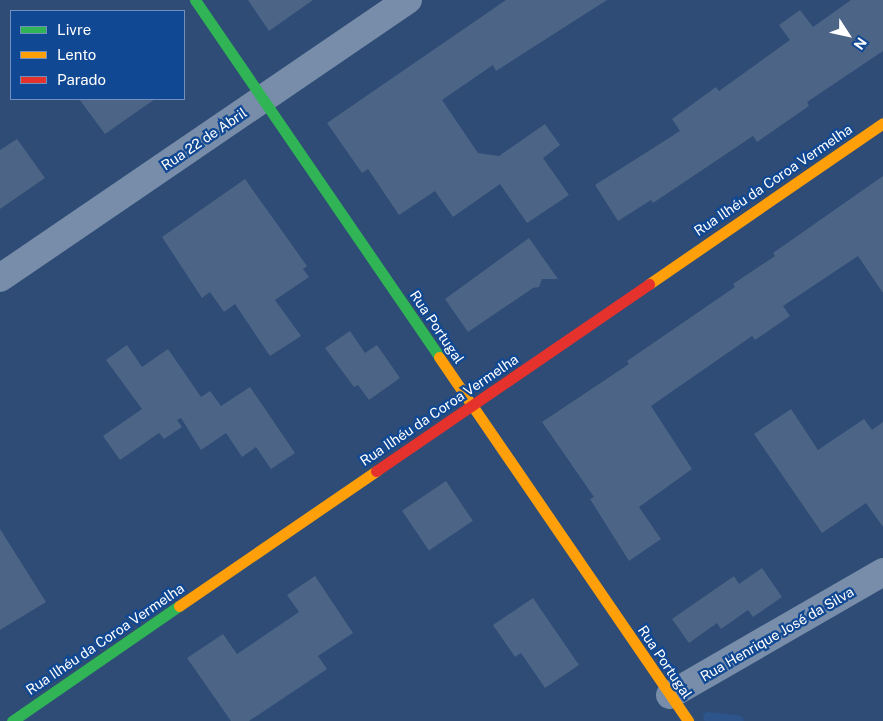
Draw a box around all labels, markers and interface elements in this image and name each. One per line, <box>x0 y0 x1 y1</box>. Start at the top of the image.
legend <box>10 10 185 100</box>
north arrow <box>823 10 873 60</box>
text: Livre <box>57 21 91 38</box>
text: N <box>851 35 870 53</box>
text: Lento <box>57 46 96 63</box>
text: Parado <box>57 71 106 88</box>
street label: Rua 22 de Abril <box>158 104 250 174</box>
street label: Rua Ilhéu da Coroa Vermelha <box>690 121 856 239</box>
street label: Rua Portugal <box>406 287 468 367</box>
street label: Rua Ilhéu da Coroa Vermelha <box>356 351 522 469</box>
street label: Rua Ilhéu da Coroa Vermelha <box>22 580 188 698</box>
street label: Rua Henrique José da Silva <box>697 583 857 685</box>
street label: Rua Portugal <box>634 622 696 702</box>

